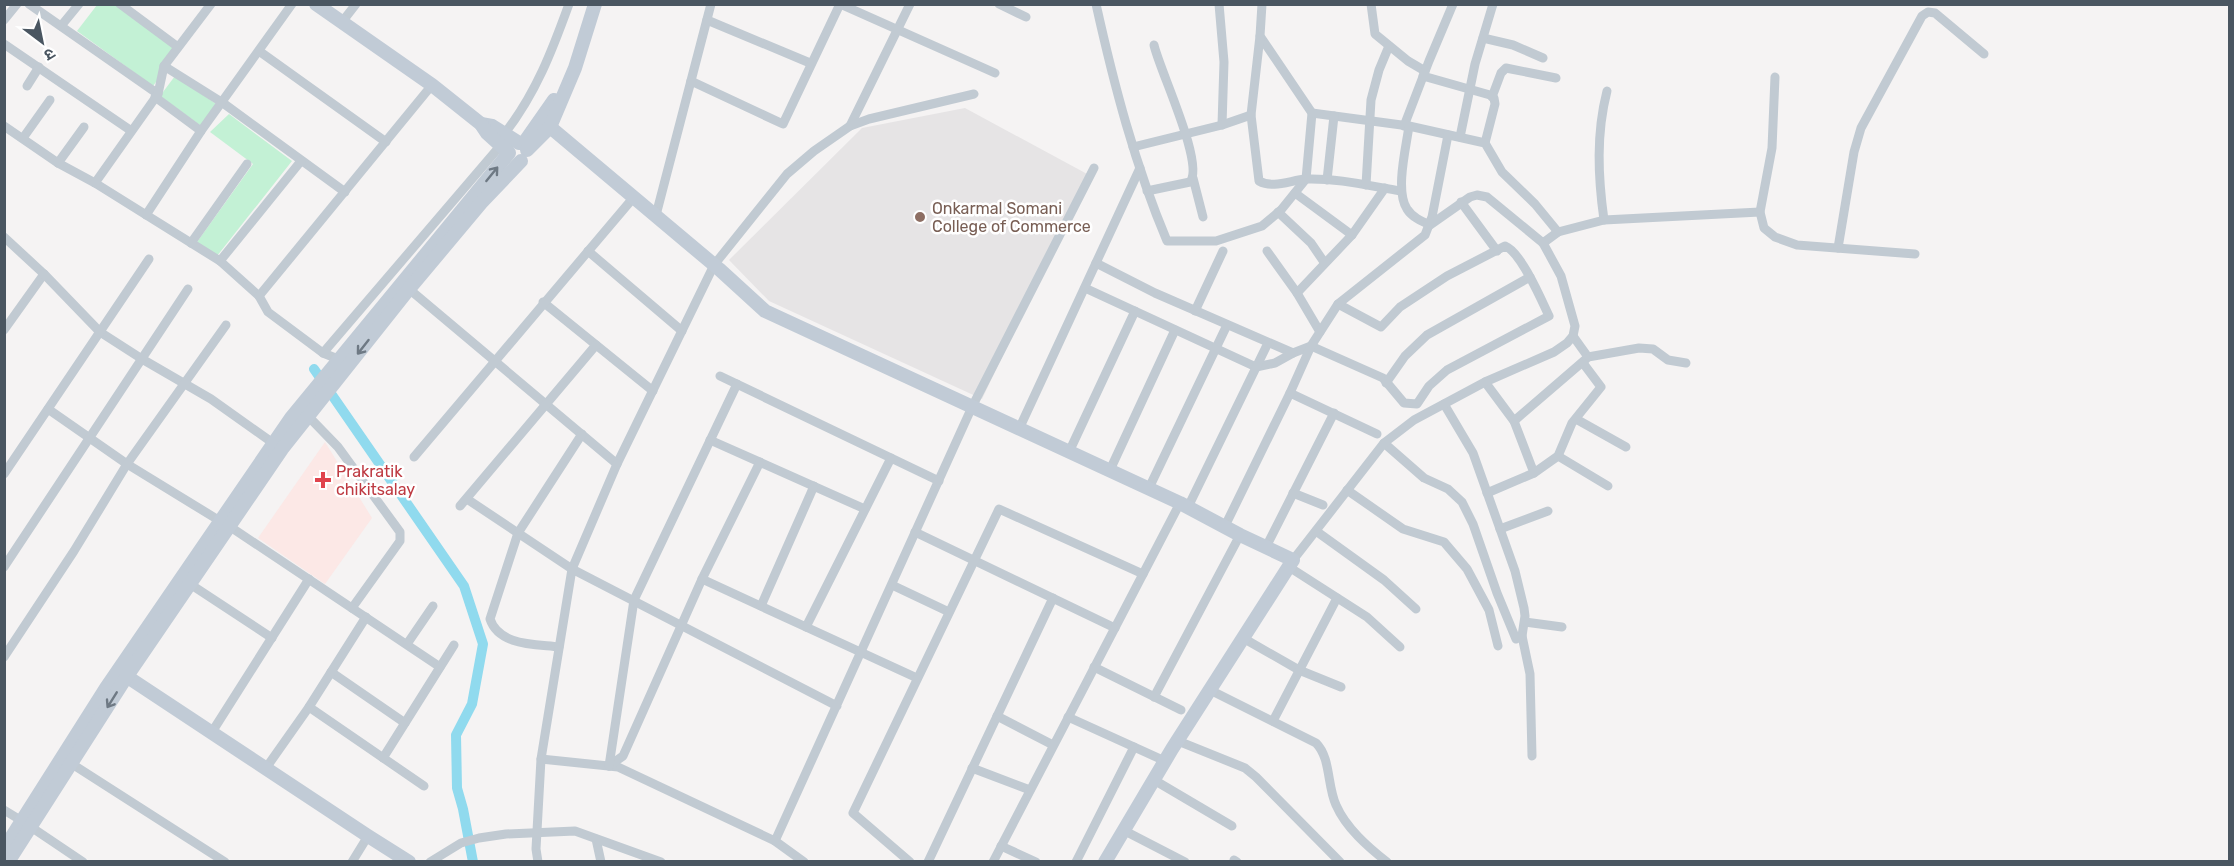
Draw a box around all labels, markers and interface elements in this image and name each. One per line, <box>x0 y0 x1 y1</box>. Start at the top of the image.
north arrow <box>12 12 72 72</box>
text: उ <box>40 44 59 65</box>
one-way arrow <box>486 166 499 182</box>
place label: Onkarmal Somani College of Commerce <box>932 199 1091 236</box>
marker: Onkarmal Somani College of Commerce <box>913 210 927 224</box>
one-way arrow <box>356 339 369 355</box>
place label: Prakratik chikitsalay <box>336 462 415 499</box>
marker: Prakratik chikitsalay <box>314 471 332 489</box>
one-way arrow <box>106 691 118 708</box>

